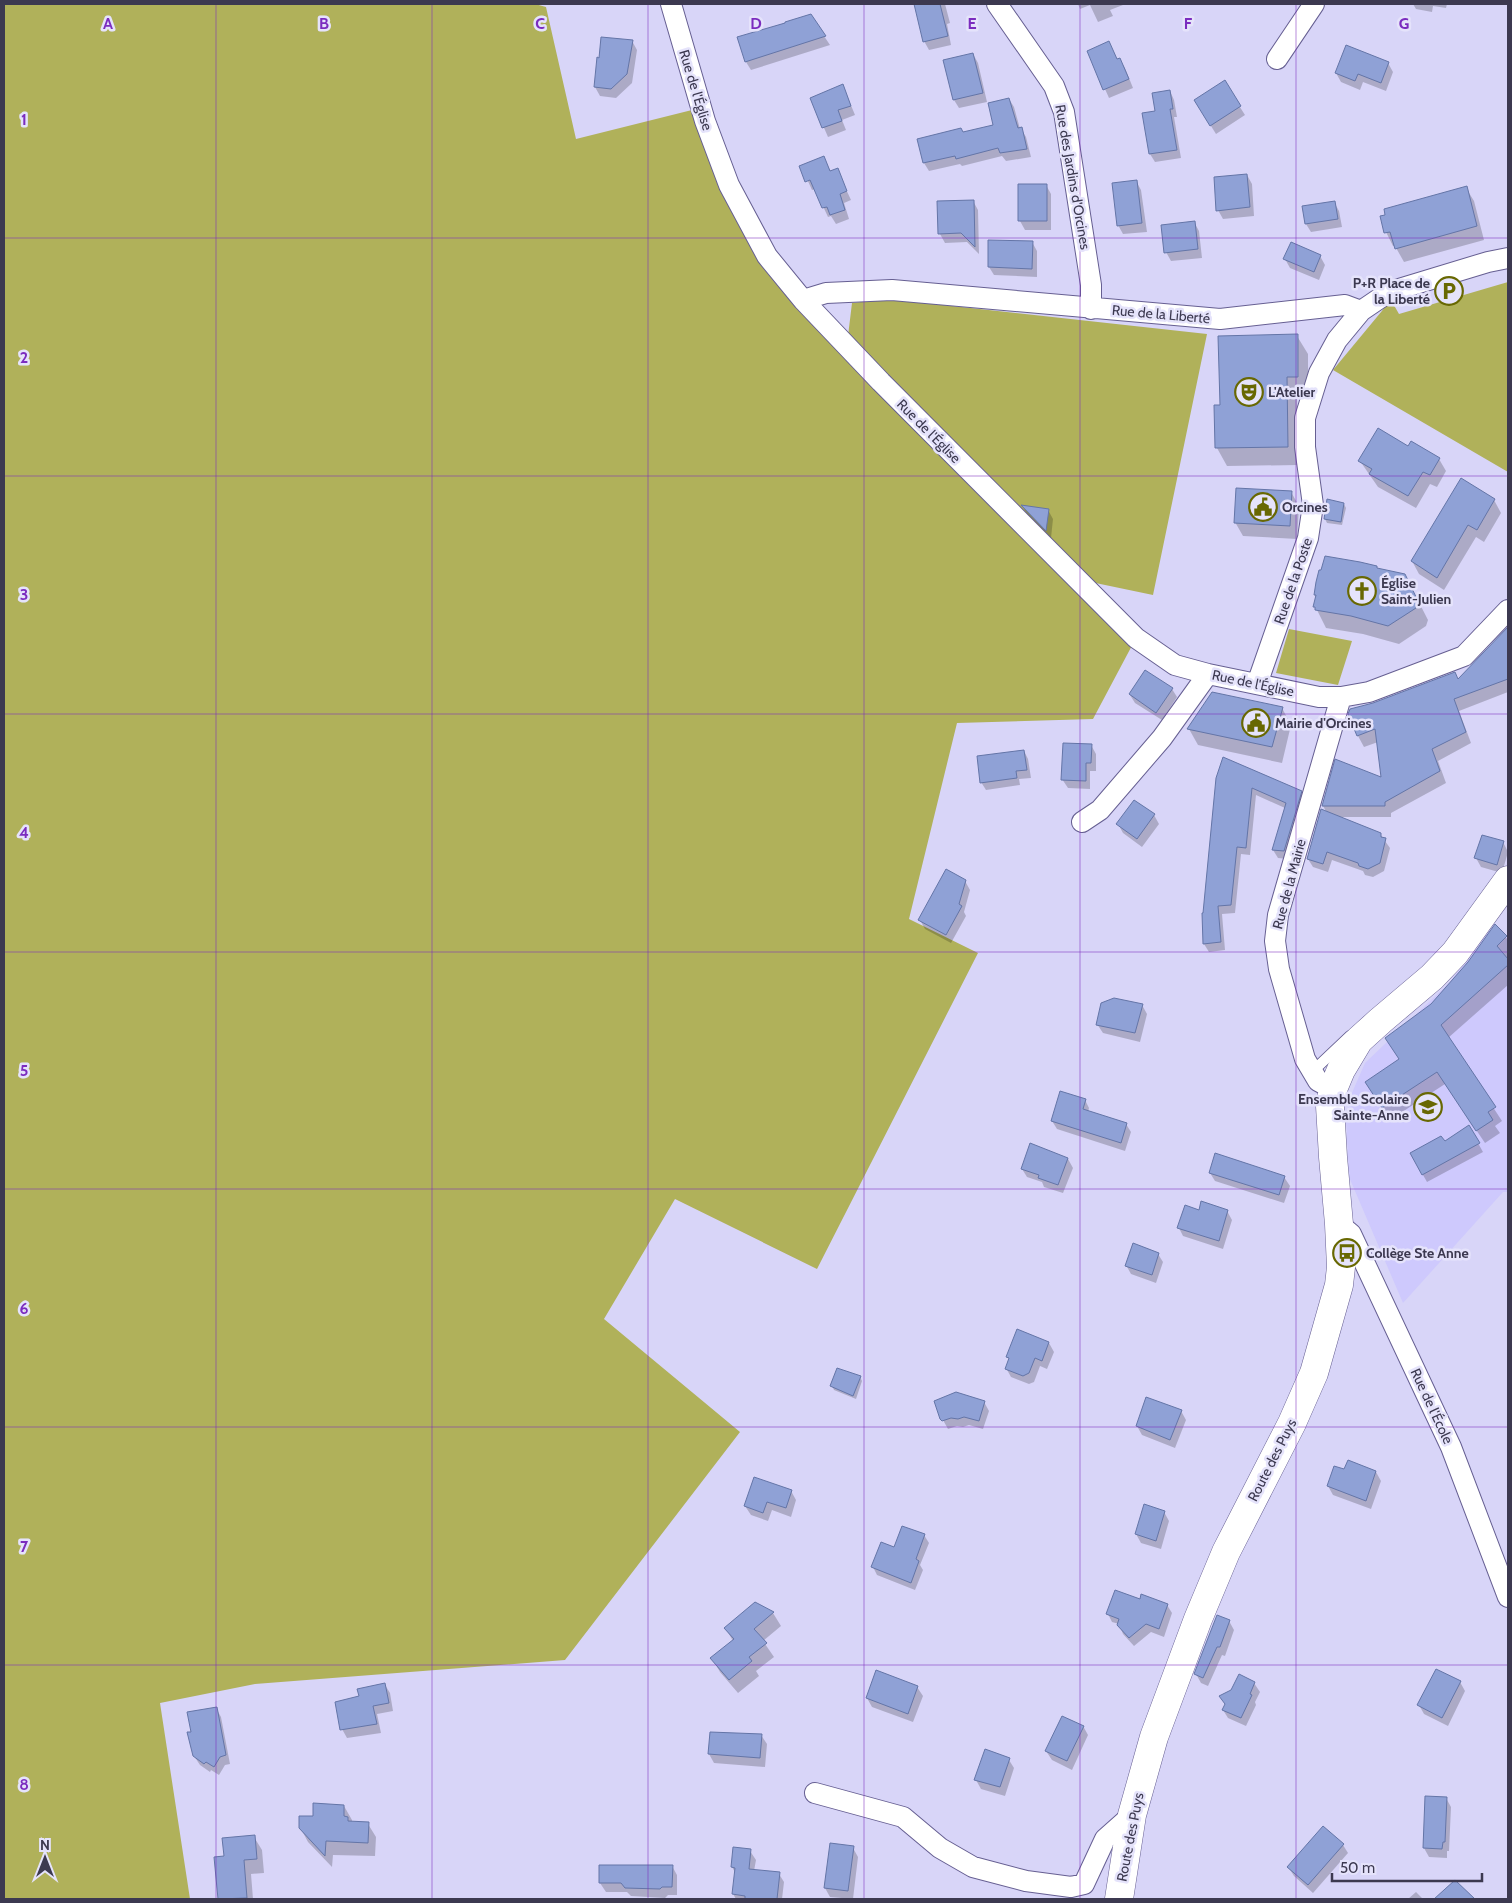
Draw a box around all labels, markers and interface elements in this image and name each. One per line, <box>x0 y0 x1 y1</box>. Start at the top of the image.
text: A <box>103 14 113 33</box>
text: B <box>319 14 329 33</box>
text: C <box>535 14 545 33</box>
text: D <box>750 14 762 33</box>
text: E <box>967 14 977 33</box>
text: F <box>1184 14 1193 33</box>
text: G <box>1399 14 1409 33</box>
street label: Rue de l'Église <box>675 48 717 132</box>
street label: Rue des Jardins d'Orcines <box>1051 103 1095 251</box>
text: 1 <box>21 110 27 129</box>
place label: P+R Place de la Liberté <box>1353 274 1430 308</box>
parking icon: P+R Place de la Liberté <box>1434 276 1464 306</box>
street label: Rue de la Liberté <box>1111 301 1211 327</box>
text: 2 <box>20 348 28 367</box>
theatre icon: L'Atelier <box>1234 377 1264 407</box>
place label: L'Atelier <box>1268 383 1316 401</box>
street label: Rue de l'Église <box>893 395 965 467</box>
public building icon: Orcines <box>1248 492 1278 522</box>
place label: Orcines <box>1282 498 1328 516</box>
street label: Rue de la Poste <box>1270 535 1316 627</box>
place label: Église Saint-Julien <box>1381 574 1451 608</box>
church icon: Église Saint-Julien <box>1347 576 1377 606</box>
text: 3 <box>20 585 28 604</box>
street label: Rue de l'Église <box>1210 666 1296 700</box>
public building icon: Mairie d'Orcines <box>1241 708 1271 738</box>
place label: Mairie d'Orcines <box>1275 714 1372 732</box>
text: 4 <box>19 823 29 842</box>
street label: Rue de la Mairie <box>1268 837 1310 931</box>
text: 5 <box>20 1061 28 1080</box>
place label: Ensemble Scolaire Sainte-Anne <box>1298 1090 1409 1124</box>
school or university icon: Ensemble Scolaire Sainte-Anne <box>1413 1092 1443 1122</box>
bus stop icon: Collège Ste Anne <box>1332 1238 1362 1268</box>
place label: Collège Ste Anne <box>1366 1244 1469 1262</box>
text: 6 <box>20 1299 29 1318</box>
street label: Rue de l'École <box>1407 1365 1457 1447</box>
street label: Route des Puys <box>1244 1416 1301 1504</box>
text: 7 <box>20 1537 29 1556</box>
text: 8 <box>19 1775 29 1794</box>
street label: Route des Puys <box>1113 1791 1147 1883</box>
north arrow <box>20 1833 70 1883</box>
text: N <box>40 1836 50 1854</box>
scale bar <box>1332 1850 1482 1882</box>
text: 50 m <box>1340 1859 1375 1877</box>

